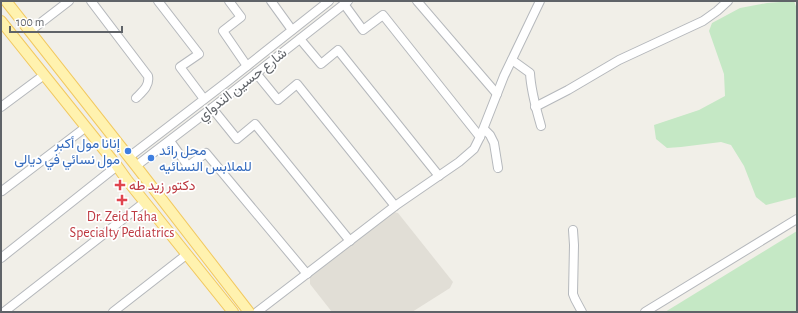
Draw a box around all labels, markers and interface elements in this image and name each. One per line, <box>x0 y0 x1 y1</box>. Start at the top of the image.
scale bar <box>10 8 122 34</box>
text: 100 m <box>16 16 44 28</box>
street label: شارع حسين الندواي <box>196 46 292 127</box>
place label: إنانا مول أكبر مول نسائي في ديالى <box>14 136 120 171</box>
place label: محل رائد للملابس النسائيه <box>159 144 252 175</box>
marker: إنانا مول أكبر مول نسائي في ديالى <box>123 146 133 156</box>
marker: محل رائد للملابس النسائيه <box>146 153 156 163</box>
marker: دكتور زيد طه <box>114 179 126 191</box>
place label: دكتور زيد طه <box>129 179 196 194</box>
marker: Dr. Zeid Taha Specialty Pediatrics <box>116 194 128 206</box>
place label: Dr. Zeid Taha Specialty Pediatrics <box>70 210 174 240</box>

